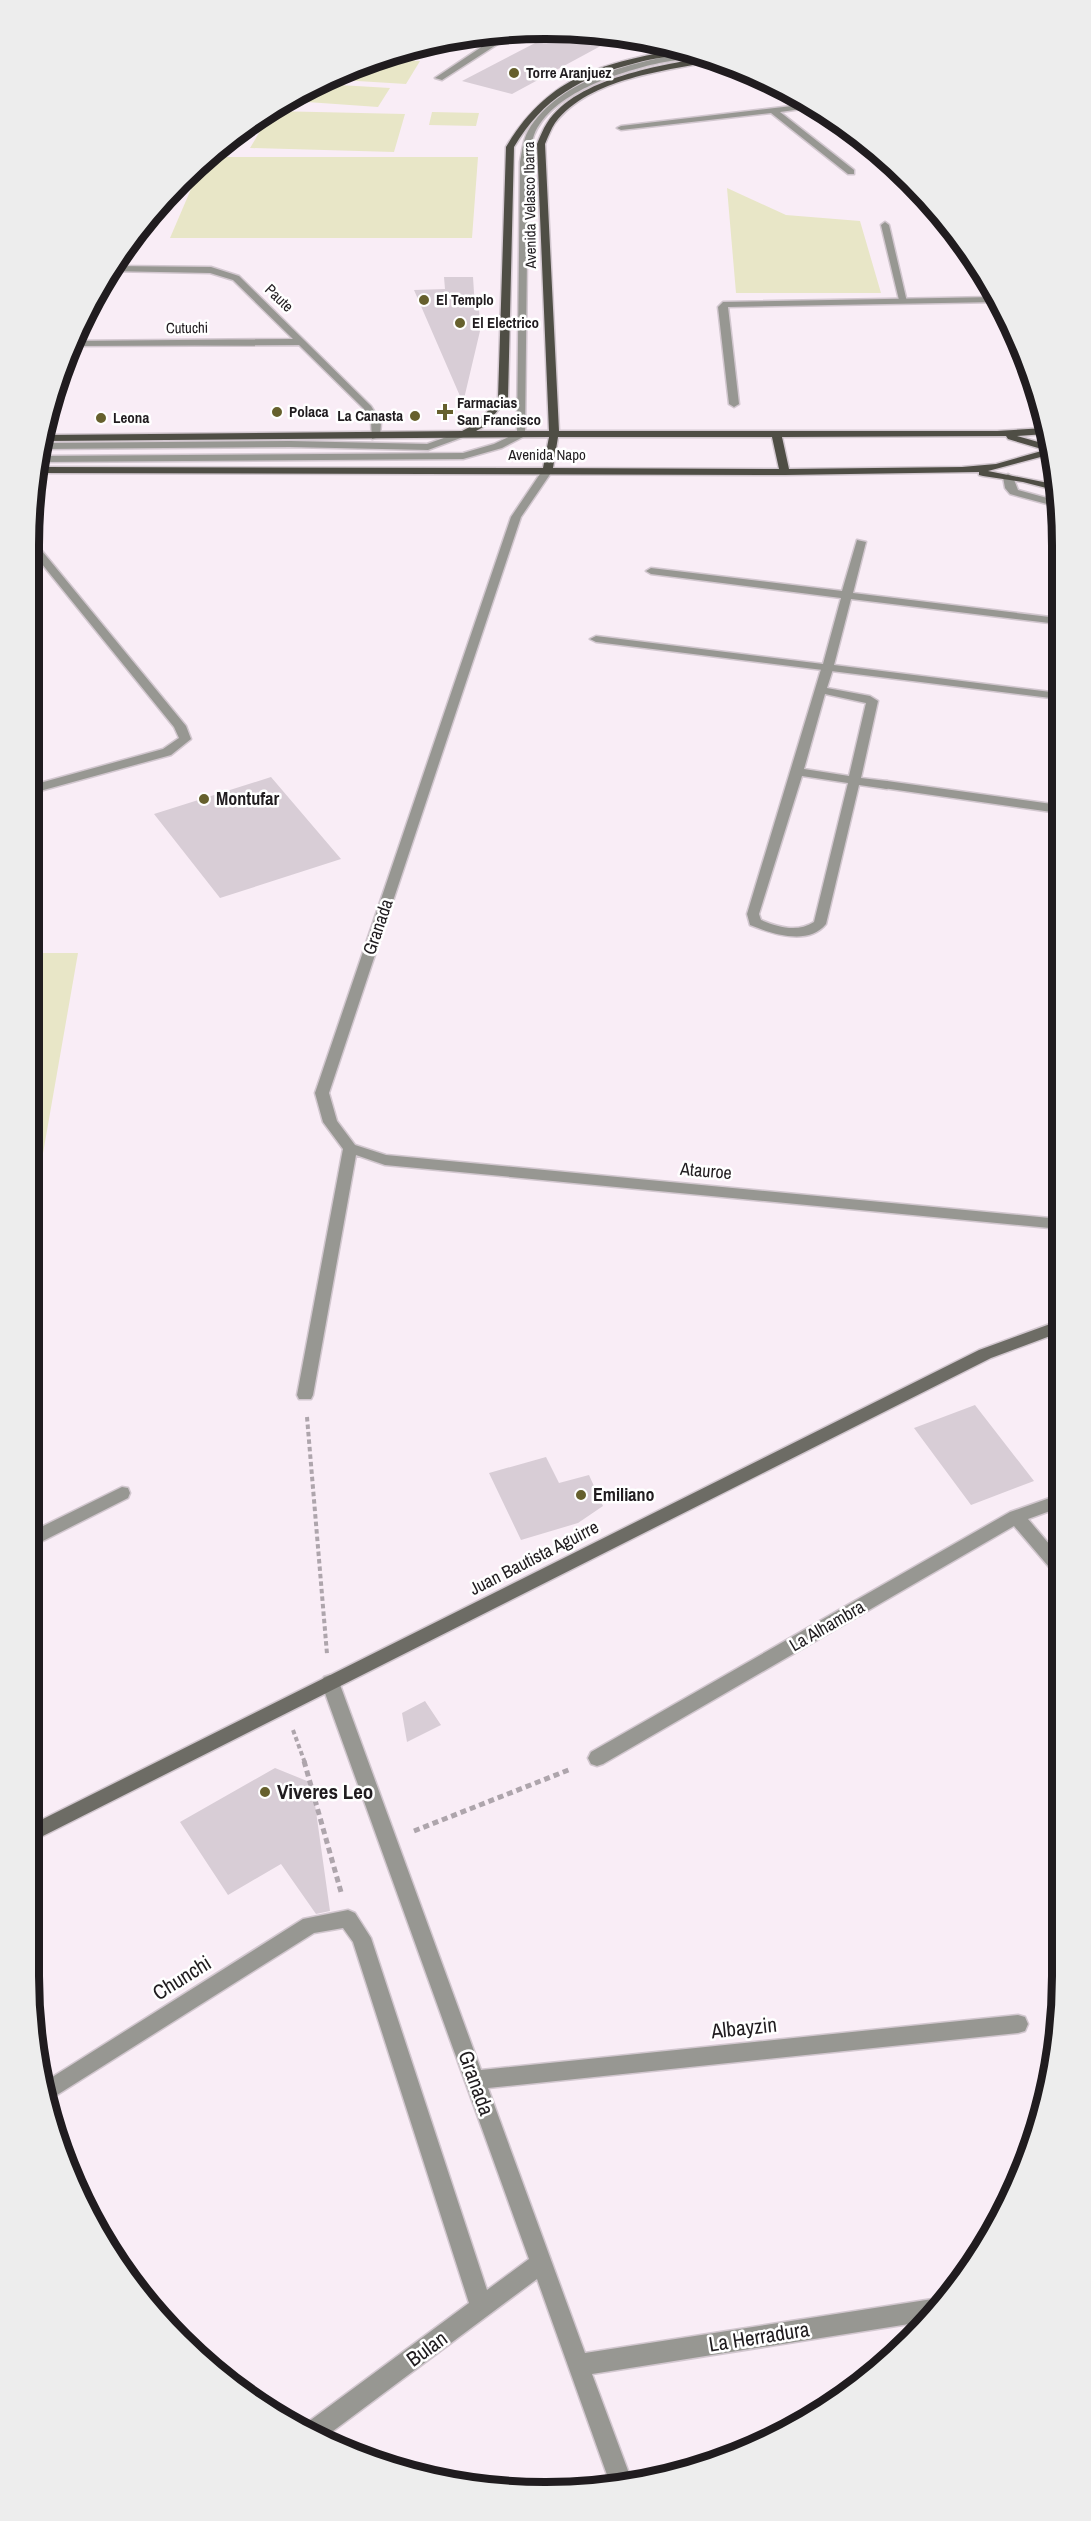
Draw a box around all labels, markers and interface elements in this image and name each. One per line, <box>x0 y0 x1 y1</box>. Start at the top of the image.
place label: Torre Aranjuez <box>526 62 611 83</box>
marker: Torre Aranjuez <box>507 66 521 80</box>
street label: Avenida Velasco Ibarra <box>518 141 541 270</box>
street label: Paute <box>260 279 298 316</box>
place label: El Templo <box>436 289 494 310</box>
marker: El Templo <box>417 293 431 307</box>
place label: El Electrico <box>472 312 539 333</box>
marker: El Electrico <box>453 316 467 330</box>
street label: Cutuchi <box>166 317 208 338</box>
place label: Farmacias San Francisco <box>457 392 541 430</box>
place label: Polaca <box>289 401 329 422</box>
marker: Polaca <box>270 405 284 419</box>
place label: La Canasta <box>337 405 403 426</box>
marker: Farmacias San Francisco <box>438 405 452 419</box>
place label: Leona <box>113 407 149 428</box>
marker: La Canasta <box>408 409 422 423</box>
marker: Leona <box>94 411 108 425</box>
street label: Avenida Napo <box>507 444 586 465</box>
place label: Montufar <box>216 786 279 811</box>
marker: Montufar <box>197 792 211 806</box>
street label: Granada <box>356 896 399 958</box>
street label: Atauroe <box>678 1156 733 1185</box>
place label: Emiliano <box>593 1482 655 1507</box>
marker: Emiliano <box>574 1488 588 1502</box>
street label: Juan Bautista Aguirre <box>465 1514 603 1601</box>
street label: La Alhambra <box>785 1594 869 1657</box>
place label: Viveres Leo <box>277 1777 373 1806</box>
marker: Viveres Leo <box>258 1785 272 1799</box>
street label: Chunchi <box>147 1948 217 2007</box>
street label: Albayzin <box>709 2010 778 2045</box>
street label: Granada <box>451 2046 502 2120</box>
street label: La Herradura <box>707 2314 812 2359</box>
street label: Bulan <box>400 2324 453 2373</box>

